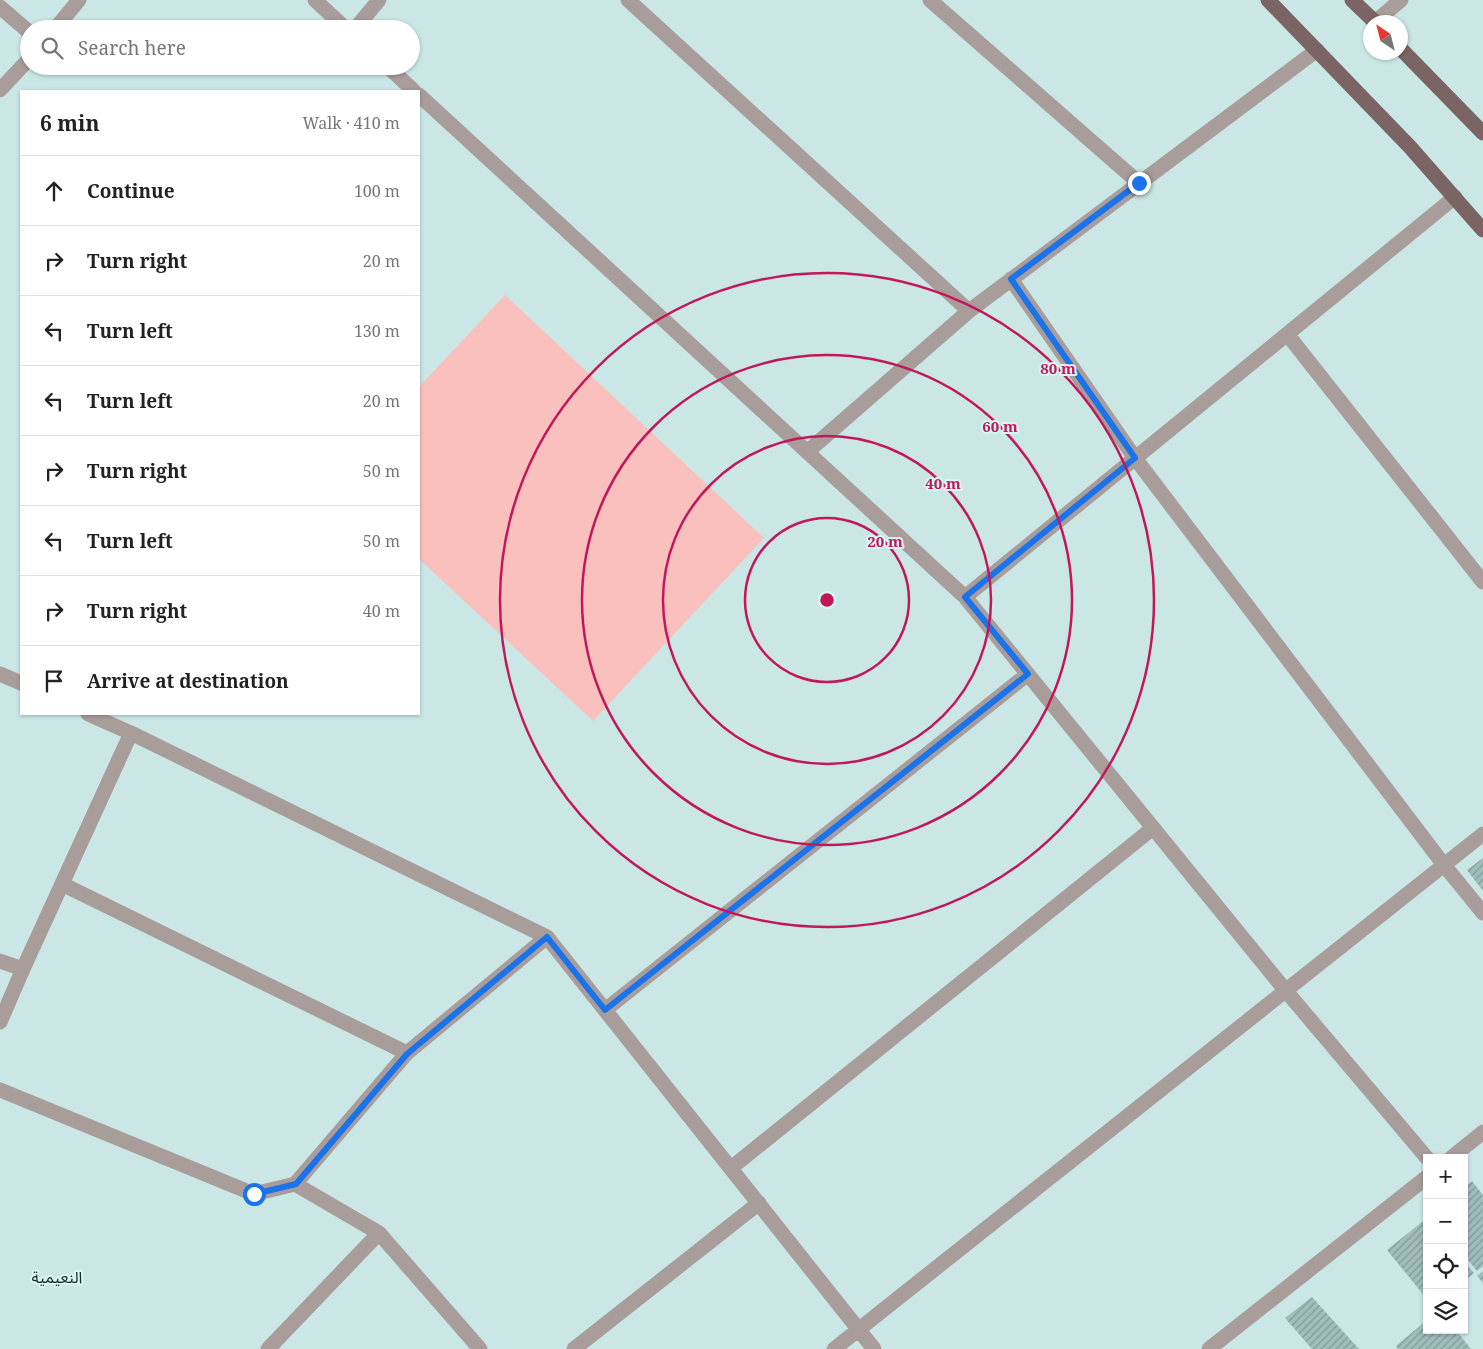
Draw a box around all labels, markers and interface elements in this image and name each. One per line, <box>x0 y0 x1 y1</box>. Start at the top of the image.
north arrow <box>1363 15 1408 60</box>
search box <box>20 20 420 75</box>
icon: search <box>38 34 66 62</box>
text: Search here <box>78 35 186 61</box>
text: 6 min <box>40 109 99 137</box>
text: Walk · 410 m <box>303 112 400 134</box>
route end <box>1128 172 1151 195</box>
icon: ahead <box>40 177 68 205</box>
text: Continue <box>87 178 175 204</box>
text: 100 m <box>354 180 400 202</box>
icon: right <box>40 247 68 275</box>
text: Turn right <box>87 248 187 274</box>
text: 20 m <box>363 250 400 272</box>
icon: left <box>40 317 68 345</box>
text: Turn left <box>87 318 173 344</box>
text: 130 m <box>354 320 400 342</box>
text: 80 m <box>1040 358 1076 378</box>
icon: left <box>40 387 68 415</box>
text: Turn left <box>87 388 173 414</box>
text: 20 m <box>363 390 400 412</box>
text: 60 m <box>982 416 1018 436</box>
icon: right <box>40 457 68 485</box>
text: Turn right <box>87 458 187 484</box>
text: 50 m <box>363 460 400 482</box>
text: 40 m <box>925 473 961 493</box>
icon: left <box>40 527 68 555</box>
text: Turn left <box>87 528 173 554</box>
text: 50 m <box>363 530 400 552</box>
text: 20 m <box>867 531 903 551</box>
centre of rings <box>818 591 836 609</box>
icon: right <box>40 597 68 625</box>
text: Turn right <box>87 598 187 624</box>
text: 40 m <box>363 600 400 622</box>
icon: arrive <box>40 667 68 695</box>
text: Arrive at destination <box>87 668 289 694</box>
map controls <box>1423 1154 1468 1334</box>
button: + <box>1423 1154 1468 1199</box>
route start <box>243 1183 266 1206</box>
button: − <box>1423 1199 1468 1244</box>
button: locate <box>1423 1244 1468 1289</box>
district label: النعيمية <box>32 1266 82 1288</box>
button: layers <box>1423 1289 1468 1334</box>

